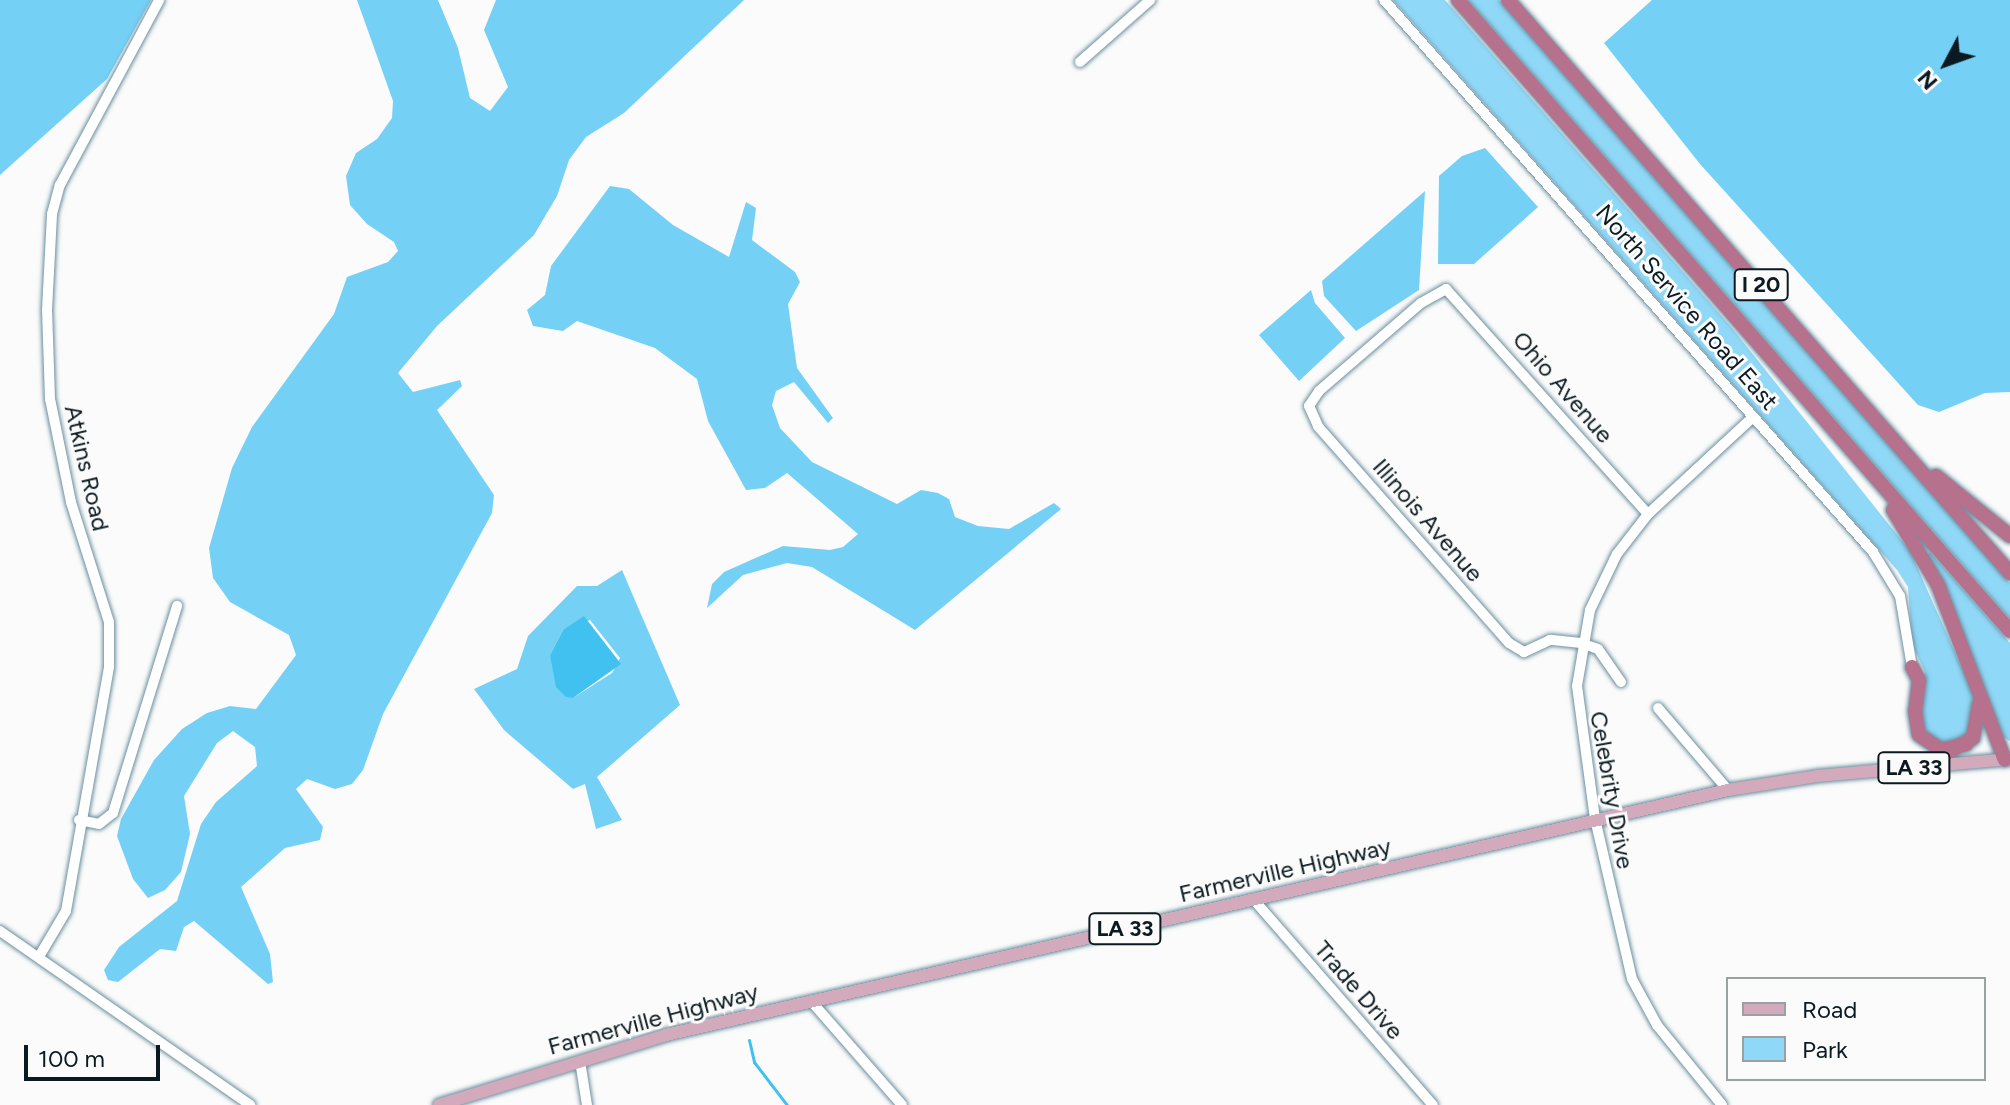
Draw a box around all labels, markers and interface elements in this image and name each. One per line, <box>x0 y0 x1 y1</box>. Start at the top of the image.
north arrow <box>1906 24 1986 104</box>
text: N <box>1912 65 1943 95</box>
street label: North Service Road East <box>1590 198 1784 416</box>
road number: I 20 <box>1733 267 1789 303</box>
street label: Ohio Avenue <box>1507 325 1619 449</box>
street label: Atkins Road <box>59 402 115 534</box>
street label: Illinois Avenue <box>1367 453 1489 587</box>
street label: Celebrity Drive <box>1584 709 1640 871</box>
road number: LA 33 <box>1876 750 1952 786</box>
street label: Farmerville Highway <box>1176 832 1394 908</box>
road number: LA 33 <box>1087 911 1163 947</box>
street label: Trade Drive <box>1308 935 1410 1045</box>
street label: Farmerville Highway <box>545 977 761 1061</box>
legend <box>1726 977 1986 1081</box>
text: Road <box>1802 995 1857 1024</box>
scale bar <box>28 1029 164 1079</box>
text: Park <box>1802 1035 1848 1064</box>
text: 100 m <box>38 1044 105 1073</box>

